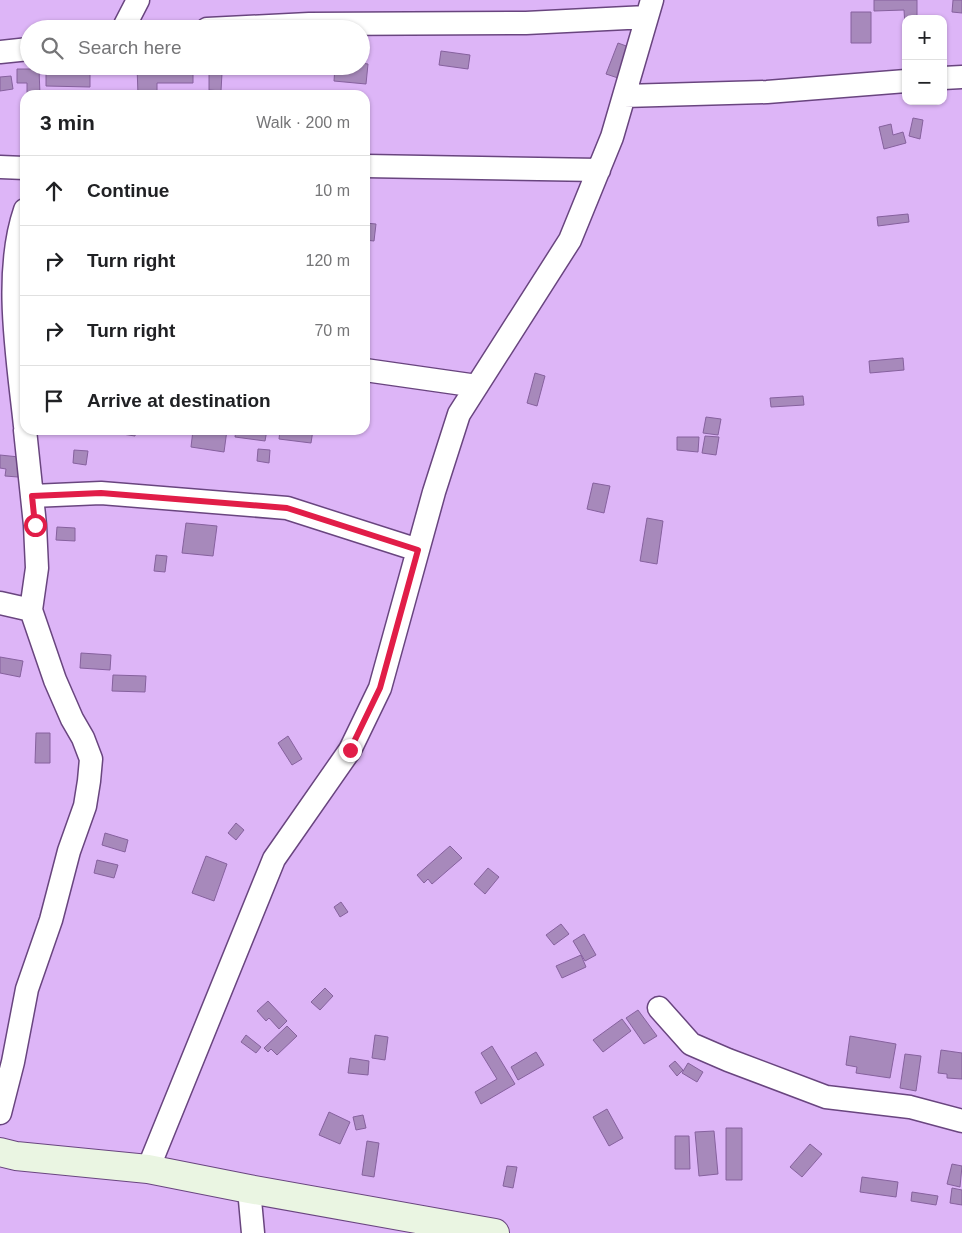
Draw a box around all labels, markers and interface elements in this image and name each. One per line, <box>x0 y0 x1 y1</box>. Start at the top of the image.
map controls <box>902 15 947 105</box>
button: + <box>902 15 947 60</box>
search box <box>20 20 370 75</box>
icon: search <box>38 34 66 62</box>
text: Search here <box>78 37 182 58</box>
button: − <box>902 60 947 105</box>
text: 3 min <box>40 111 95 134</box>
text: Walk · 200 m <box>256 114 350 131</box>
icon: ahead <box>40 177 68 205</box>
text: Continue <box>87 180 169 201</box>
text: 10 m <box>314 182 350 199</box>
icon: right <box>40 247 68 275</box>
text: Turn right <box>87 250 175 271</box>
text: 120 m <box>306 252 350 269</box>
icon: right <box>40 317 68 345</box>
text: Turn right <box>87 320 175 341</box>
text: 70 m <box>314 322 350 339</box>
icon: arrive <box>40 387 68 415</box>
text: Arrive at destination <box>87 390 271 411</box>
route start <box>24 514 47 537</box>
route end <box>339 739 362 762</box>

